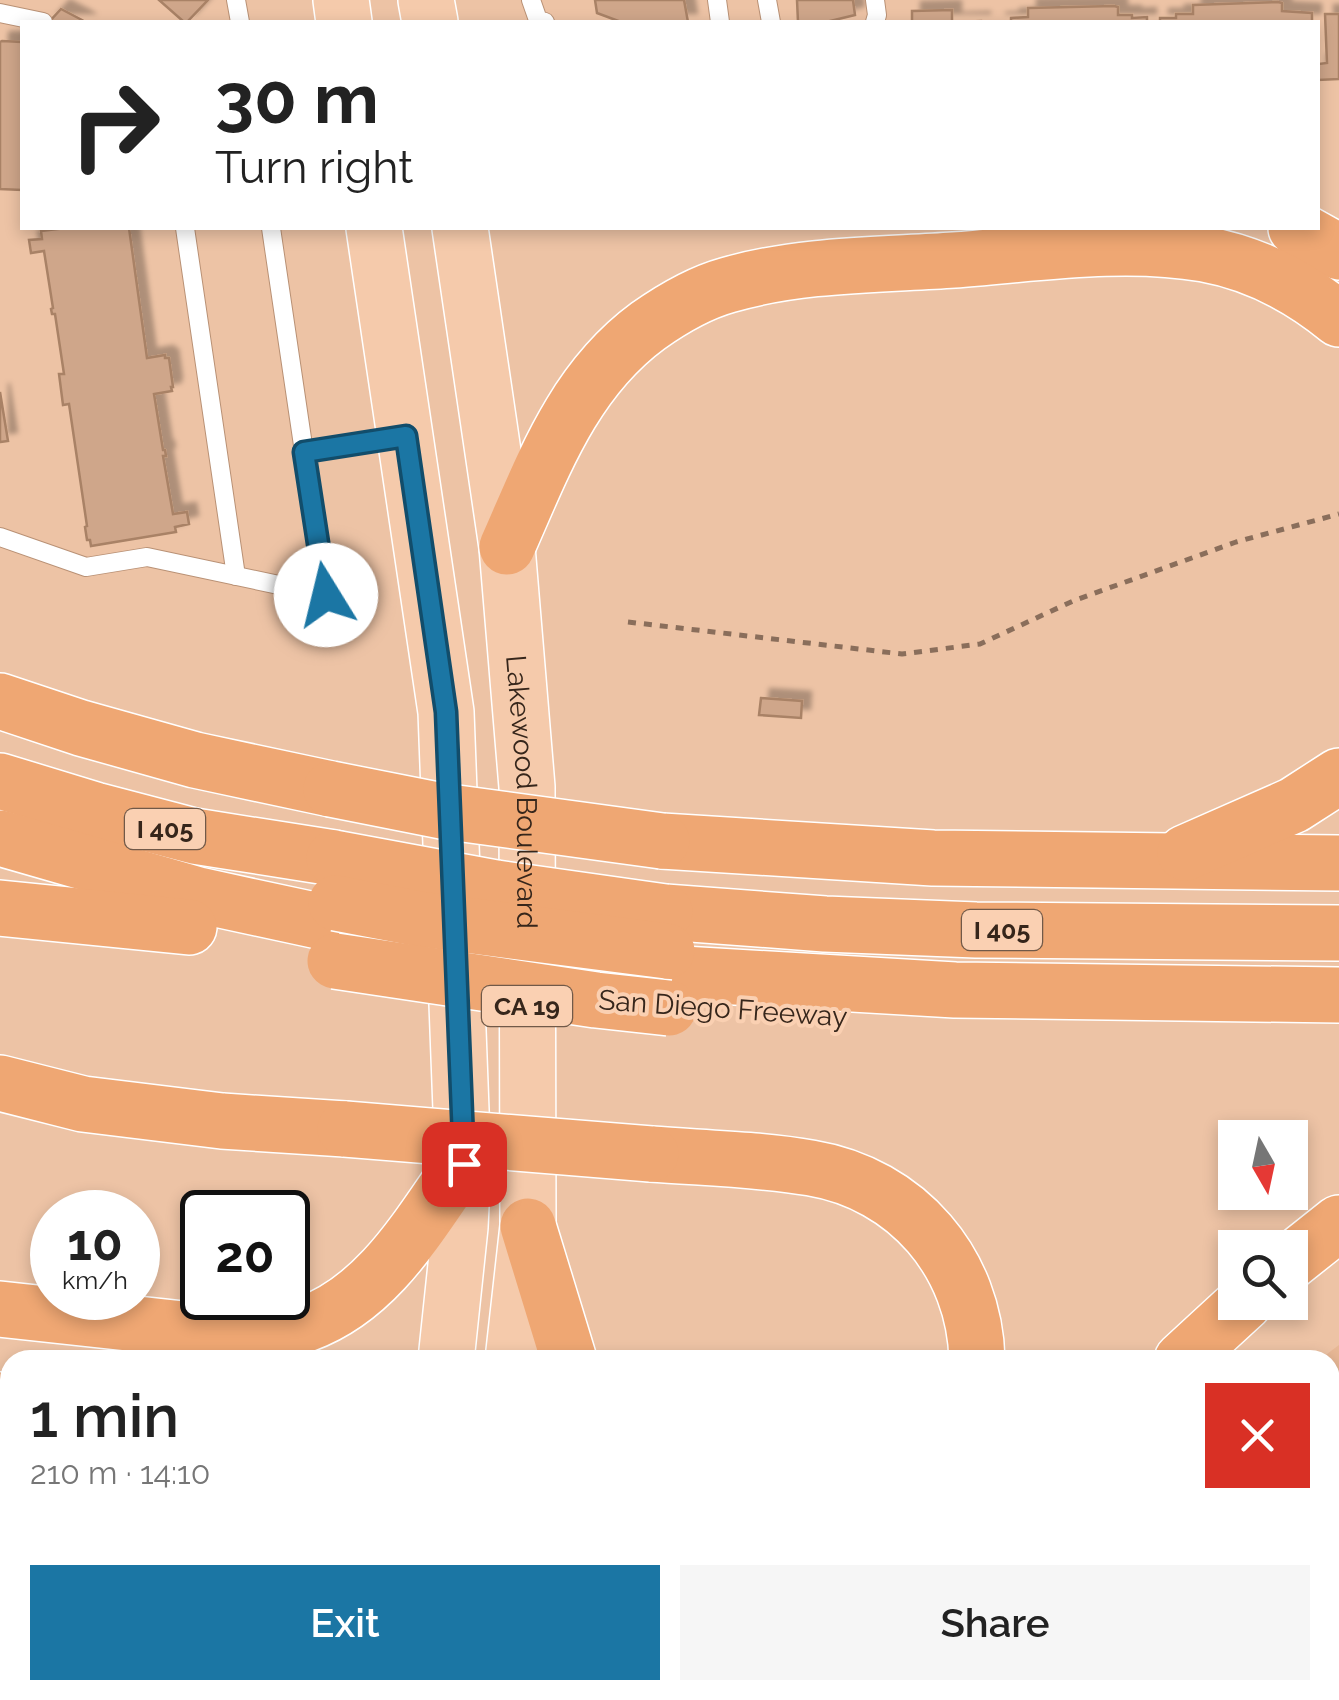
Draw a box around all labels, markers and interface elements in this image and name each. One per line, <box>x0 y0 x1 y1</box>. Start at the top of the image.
text: 30 m <box>215 57 379 139</box>
icon: right <box>50 60 180 190</box>
text: Turn right <box>215 141 413 194</box>
position arrow <box>274 543 378 647</box>
street label: Lakewood Boulevard <box>499 654 543 929</box>
road number: I 405 <box>125 809 205 849</box>
road number: I 405 <box>962 910 1042 950</box>
street label: San Diego Freeway <box>598 983 848 1034</box>
road number: CA 19 <box>482 986 572 1026</box>
north arrow <box>1218 1120 1308 1210</box>
map controls <box>1218 1120 1308 1320</box>
pin <box>422 1122 507 1207</box>
icon: arrive <box>437 1137 492 1192</box>
speed limit sign: 20 <box>180 1190 310 1320</box>
text: 10 <box>67 1213 123 1272</box>
button: search <box>1218 1230 1308 1320</box>
text: km/h <box>62 1265 128 1295</box>
text: 1 min <box>30 1381 179 1451</box>
button: close <box>1205 1383 1310 1488</box>
text: 210 m · 14:10 <box>30 1454 210 1491</box>
button: Exit <box>30 1565 660 1680</box>
button: Share <box>680 1565 1310 1680</box>

